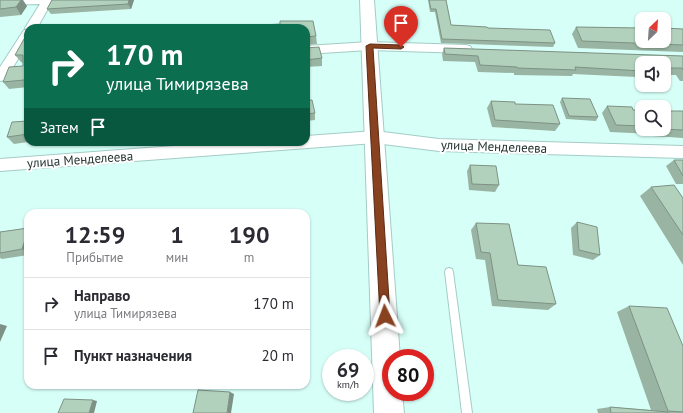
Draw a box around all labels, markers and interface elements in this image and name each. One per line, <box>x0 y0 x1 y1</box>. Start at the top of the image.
pin <box>384 6 418 47</box>
icon: arrive <box>390 12 412 34</box>
north arrow <box>635 12 671 48</box>
map controls <box>635 12 671 136</box>
text: 170 m <box>106 36 183 73</box>
icon: right <box>40 40 92 92</box>
button: sound <box>635 56 671 92</box>
text: улица Тимирязева <box>106 72 249 95</box>
button: search <box>635 100 671 136</box>
icon: arrive <box>87 116 109 138</box>
text: Затем <box>40 118 79 137</box>
street label: улица Менделеева <box>441 136 547 157</box>
street label: улица Менделеева <box>26 147 134 172</box>
text: 12:59 <box>64 219 125 250</box>
text: 1 <box>170 219 184 250</box>
text: 190 <box>229 219 270 250</box>
text: Прибытие <box>66 249 123 266</box>
text: мин <box>166 249 188 266</box>
text: m <box>244 249 254 266</box>
text: Направо <box>74 286 130 305</box>
icon: right <box>40 293 62 315</box>
text: 170 m <box>253 294 294 313</box>
position arrow <box>364 295 406 337</box>
text: улица Тимирязева <box>74 305 177 322</box>
icon: arrive <box>40 345 62 367</box>
text: Пункт назначения <box>74 346 192 365</box>
text: 20 m <box>261 346 294 365</box>
speed limit sign: 80 <box>382 349 434 401</box>
text: 69 <box>337 357 359 383</box>
text: km/h <box>337 378 359 391</box>

